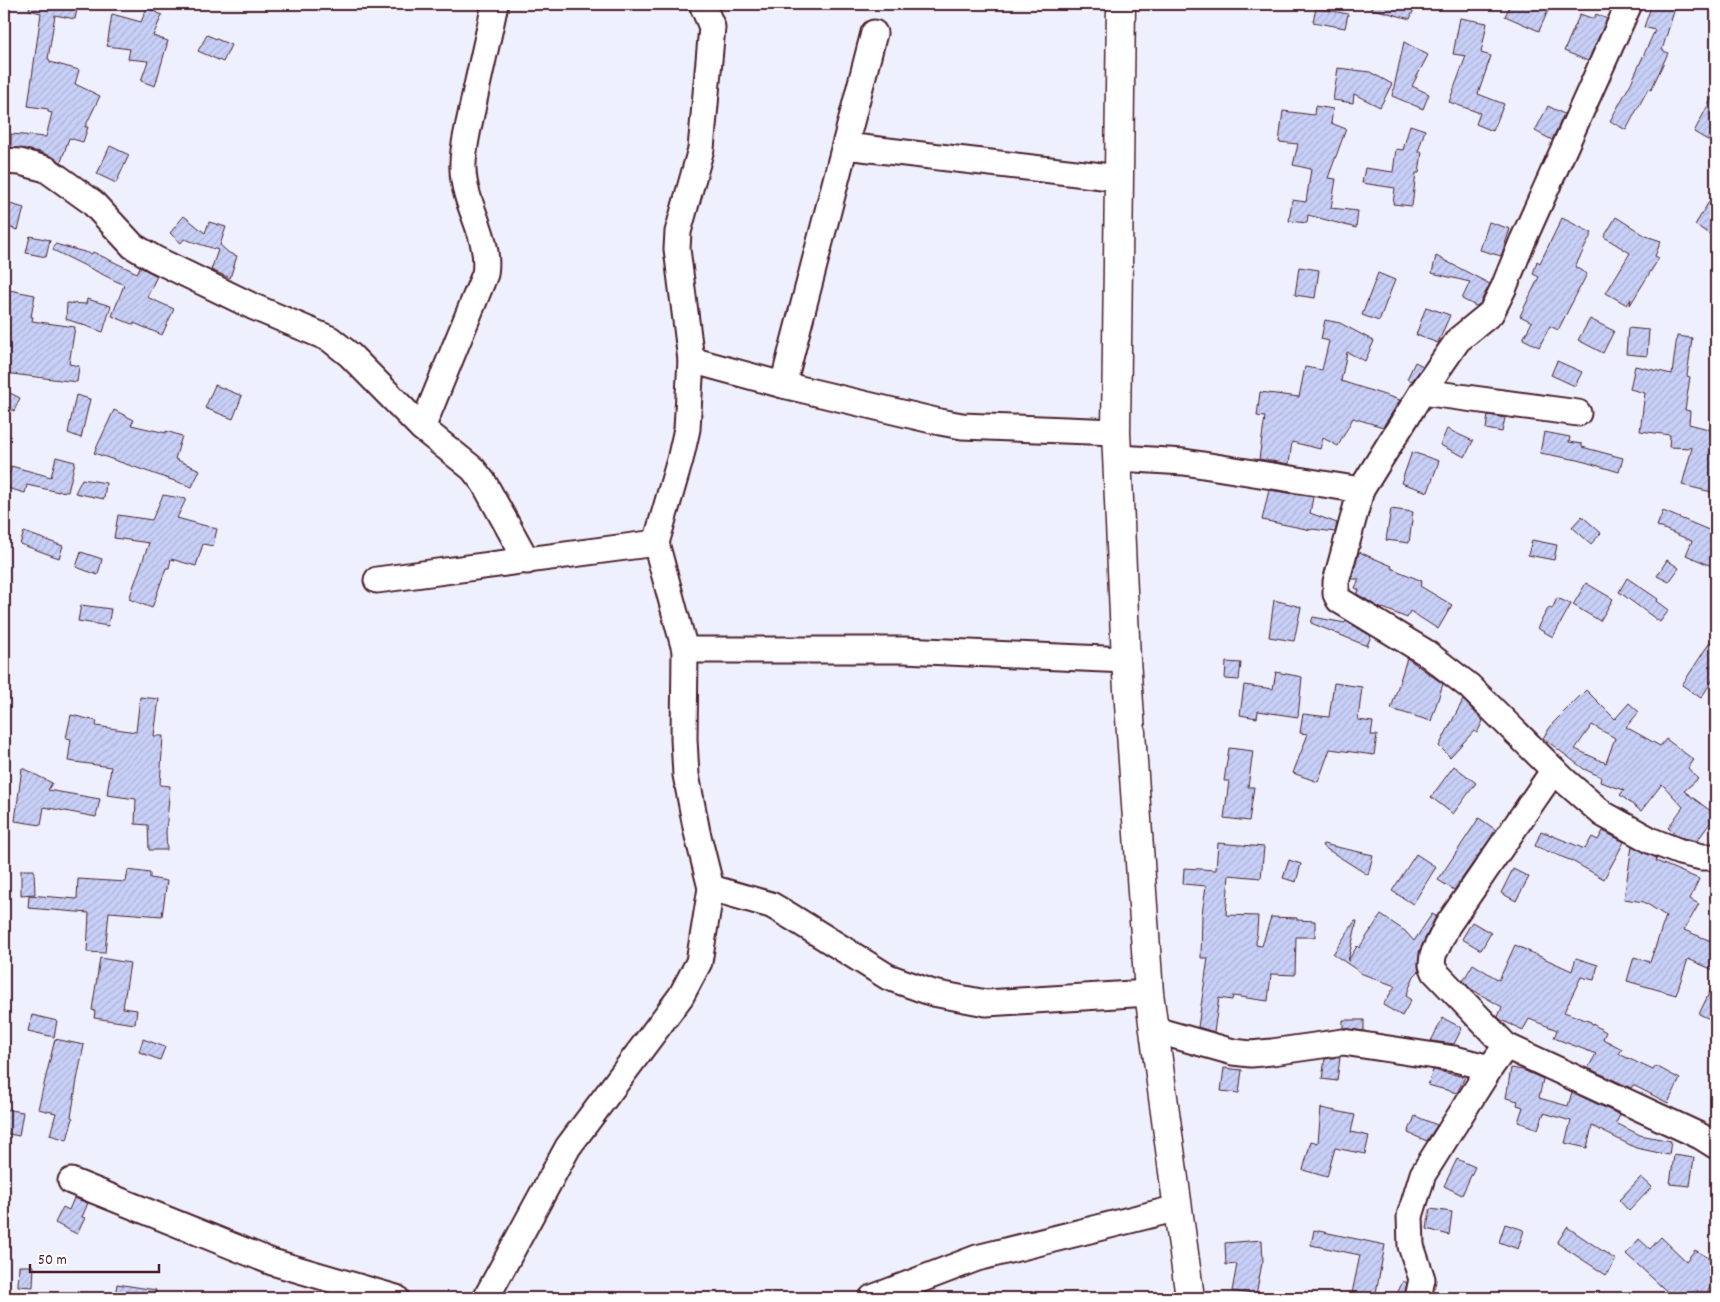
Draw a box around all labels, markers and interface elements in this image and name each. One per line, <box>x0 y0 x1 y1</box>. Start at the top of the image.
scale bar <box>30 1242 159 1274</box>
text: 50 m <box>38 1250 67 1272</box>

